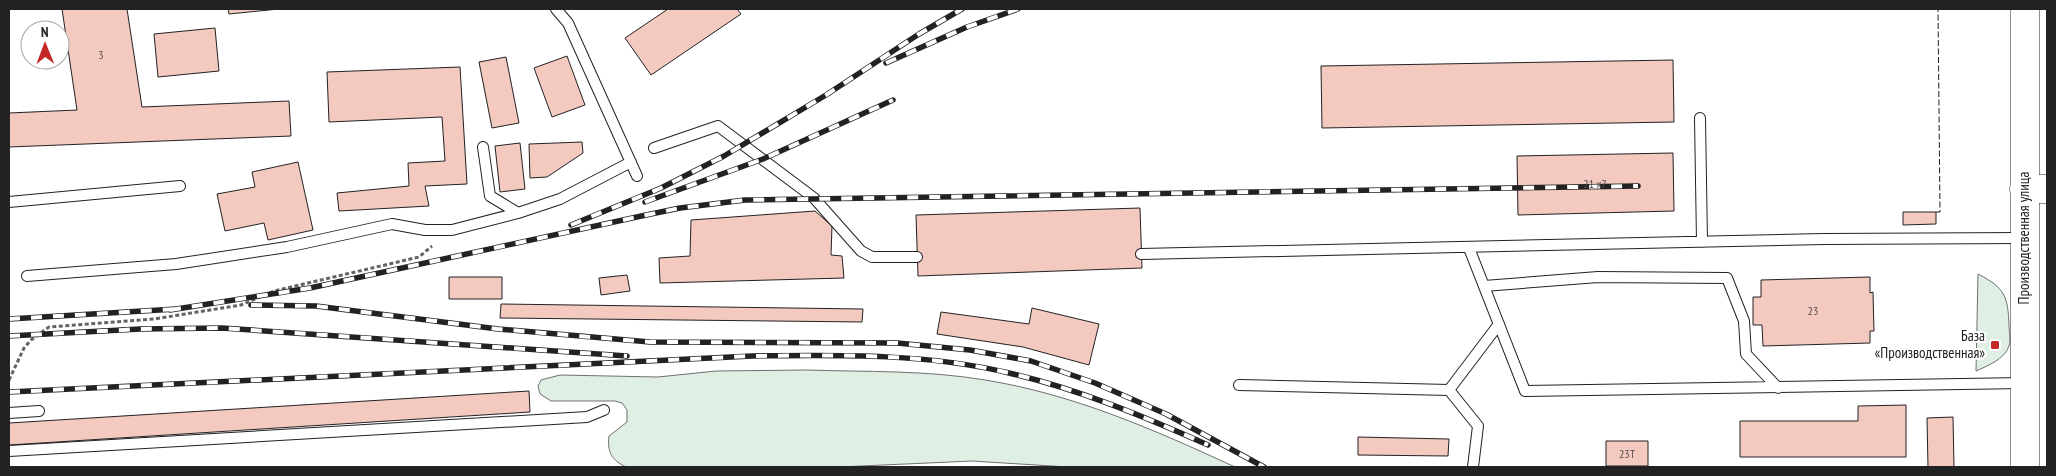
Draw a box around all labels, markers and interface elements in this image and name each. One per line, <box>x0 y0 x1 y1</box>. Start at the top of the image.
north arrow <box>20 20 70 70</box>
text: N <box>41 23 49 41</box>
house number: 3 <box>98 47 104 62</box>
street label: Производственная улица <box>2014 172 2033 304</box>
house number: 21 к7 <box>1583 176 1607 191</box>
house number: 23 <box>1808 303 1818 318</box>
place label: База «Производственная» <box>1875 326 1985 362</box>
marker: База «Производственная» <box>1989 339 2001 351</box>
house number: 23Т <box>1619 446 1636 461</box>

